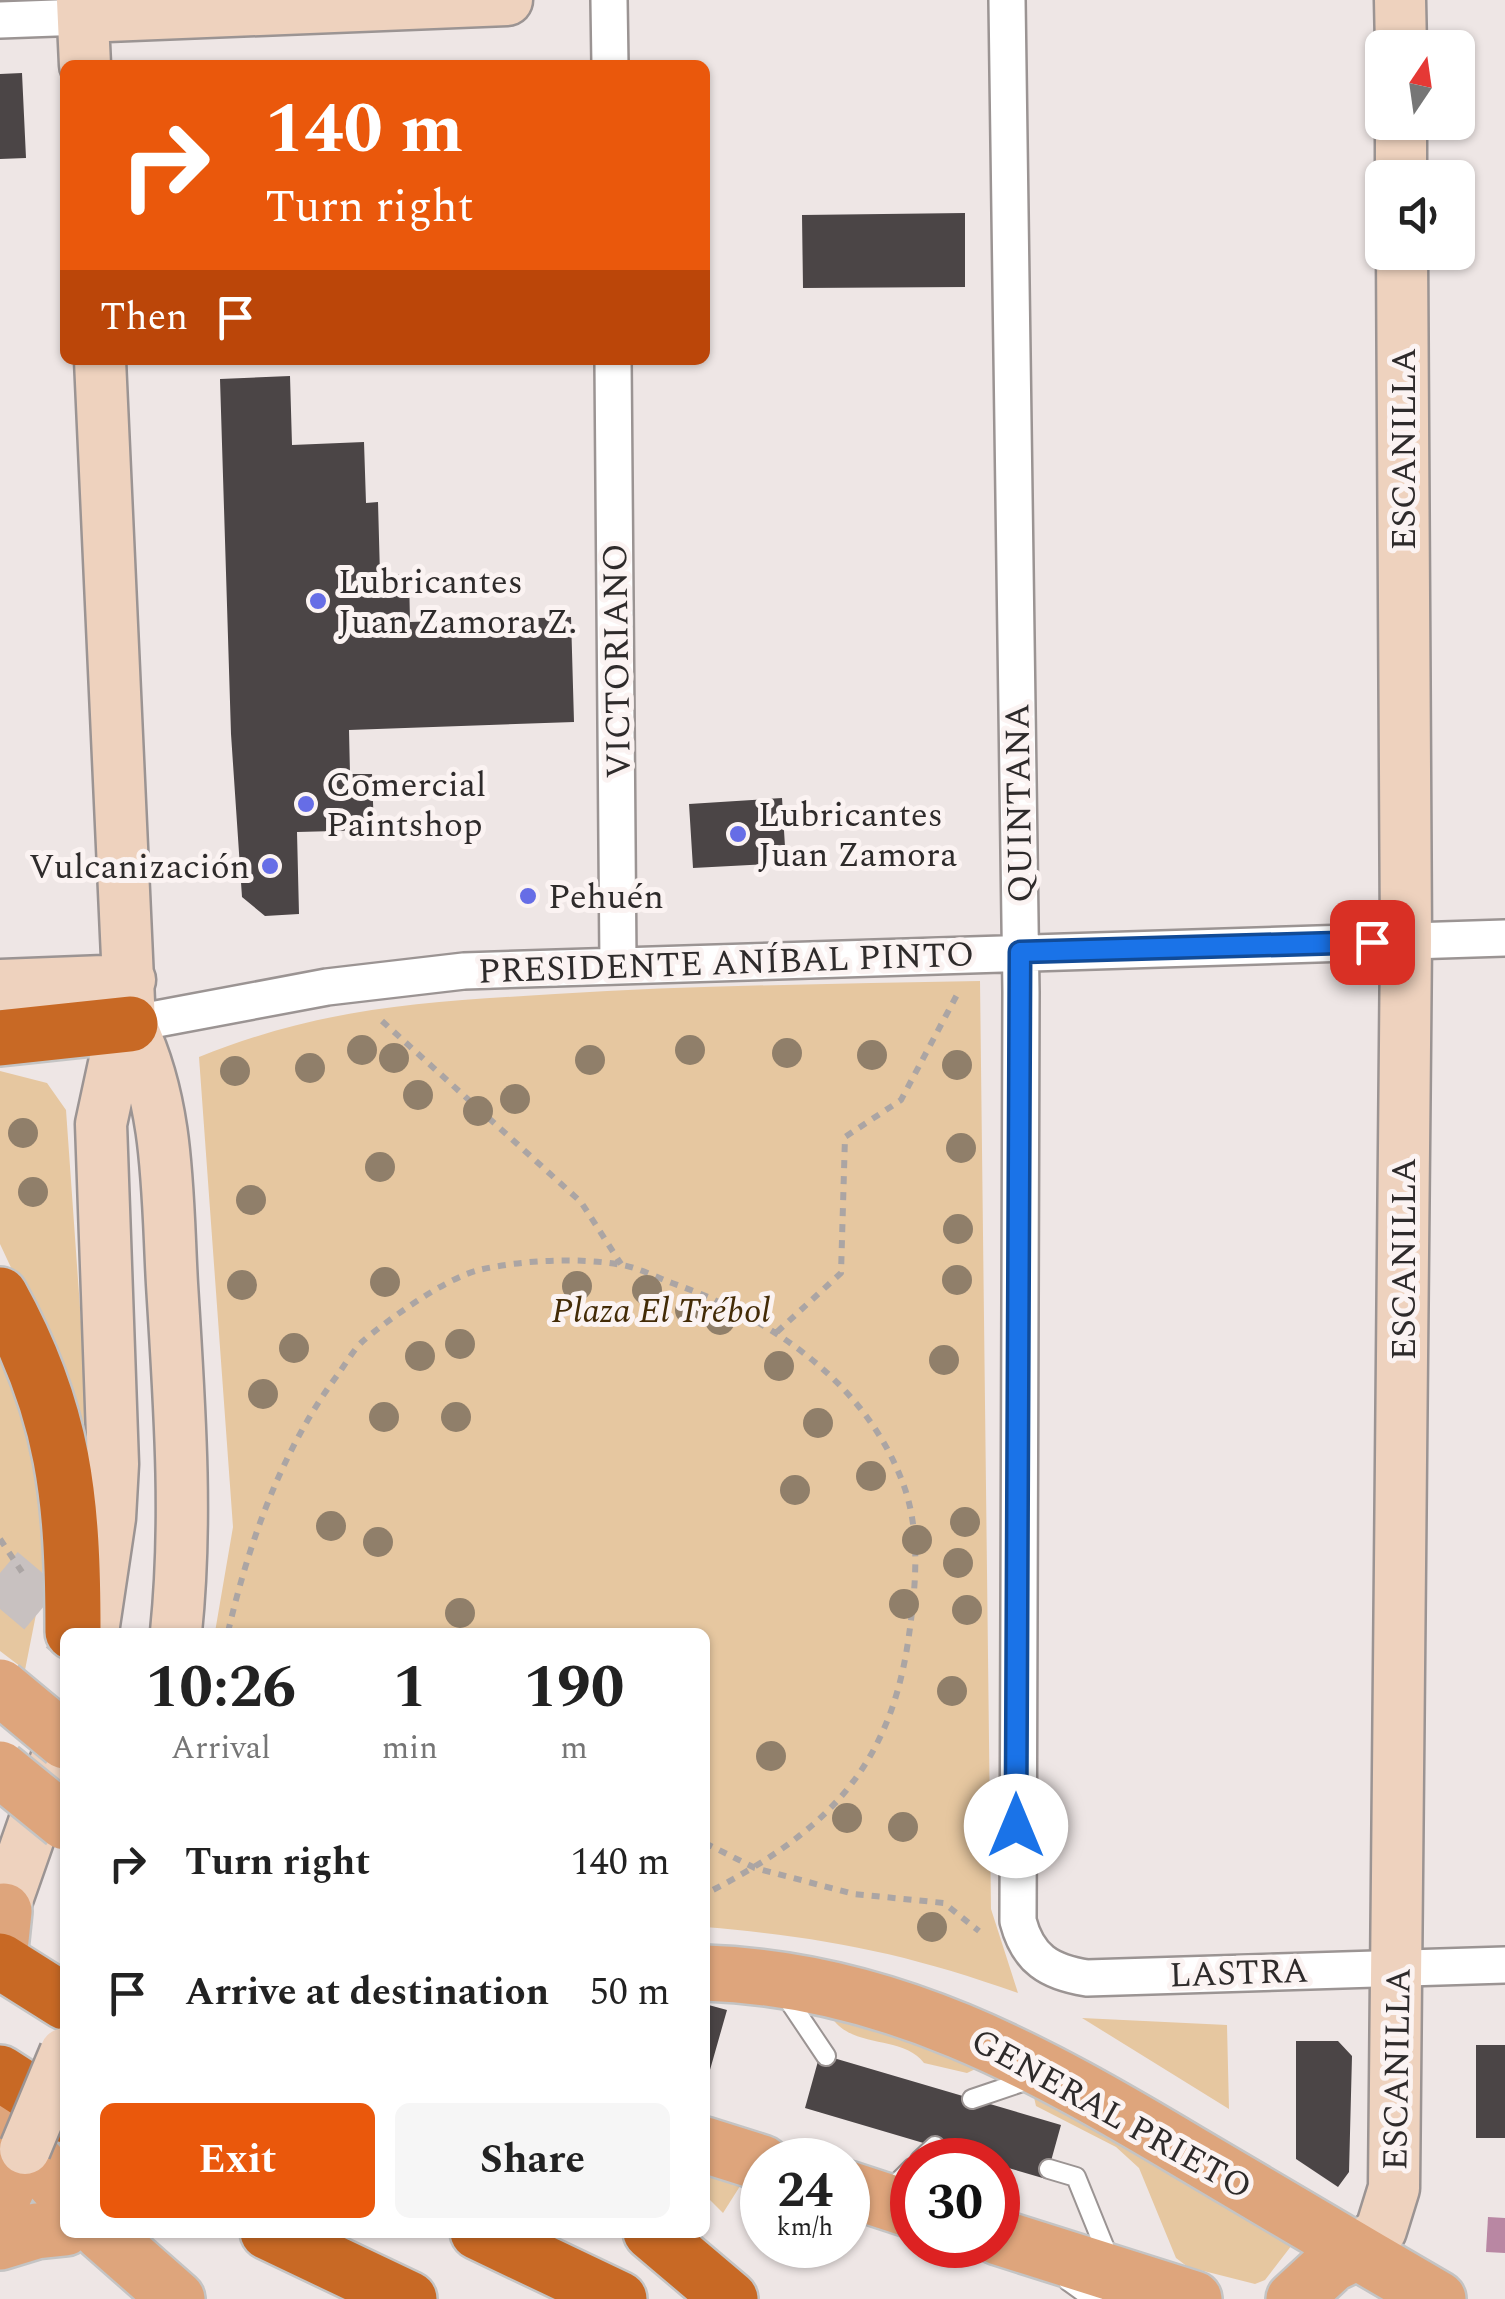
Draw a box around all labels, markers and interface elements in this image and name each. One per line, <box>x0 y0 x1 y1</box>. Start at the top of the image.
north arrow <box>1365 30 1475 140</box>
map controls <box>1365 30 1475 270</box>
text: 140 m <box>265 77 463 183</box>
icon: right <box>100 100 230 230</box>
button: sound <box>1365 160 1475 270</box>
text: Turn right <box>265 173 474 242</box>
text: Then <box>100 289 188 347</box>
icon: arrive <box>208 290 263 345</box>
street label: ESCANILLA <box>1378 347 1431 551</box>
street label: VICTORIANO <box>589 543 646 779</box>
place label: Lubricantes Juan Zamora Z. <box>338 556 577 649</box>
marker: Lubricantes Juan Zamora Z. <box>307 590 329 612</box>
street label: QUINTANA <box>991 703 1048 903</box>
place label: Comercial Paintshop <box>326 759 486 852</box>
place label: Lubricantes Juan Zamora <box>758 789 957 882</box>
marker: Comercial Paintshop <box>295 793 317 815</box>
marker: Lubricantes Juan Zamora <box>727 823 749 845</box>
place label: Vulcanización <box>29 841 250 894</box>
marker: Vulcanización <box>259 855 281 877</box>
place label: Pehuén <box>548 871 664 924</box>
marker: Pehuén <box>517 885 539 907</box>
pin <box>1330 900 1415 985</box>
icon: arrive <box>1345 915 1400 970</box>
street label: PRESIDENTE ANÍBAL PINTO <box>477 928 975 999</box>
street label: ESCANILLA <box>1378 1157 1431 1361</box>
park label: Plaza El Trébol <box>551 1285 771 1338</box>
text: 10:26 <box>146 1642 296 1734</box>
text: 1 <box>393 1642 427 1734</box>
text: 190 <box>523 1642 624 1734</box>
text: Arrival <box>171 1724 271 1773</box>
text: min <box>382 1724 438 1773</box>
text: m <box>560 1724 588 1773</box>
position arrow <box>964 1774 1068 1878</box>
text: Turn right <box>185 1834 370 1892</box>
text: 140 m <box>571 1834 670 1892</box>
icon: right <box>100 1836 155 1891</box>
street label: LASTRA <box>1169 1945 1310 2002</box>
text: Arrive at destination <box>185 1964 549 2022</box>
text: 50 m <box>590 1964 670 2022</box>
icon: arrive <box>100 1966 155 2021</box>
street label: ESCANILLA <box>1369 1967 1426 2171</box>
street label: GENERAL PRIETO <box>961 2015 1262 2214</box>
button: Exit <box>100 2103 375 2218</box>
button: Share <box>395 2103 670 2218</box>
speed limit sign: 30 <box>890 2138 1020 2268</box>
text: 24 <box>777 2153 833 2229</box>
text: km/h <box>777 2209 833 2247</box>

